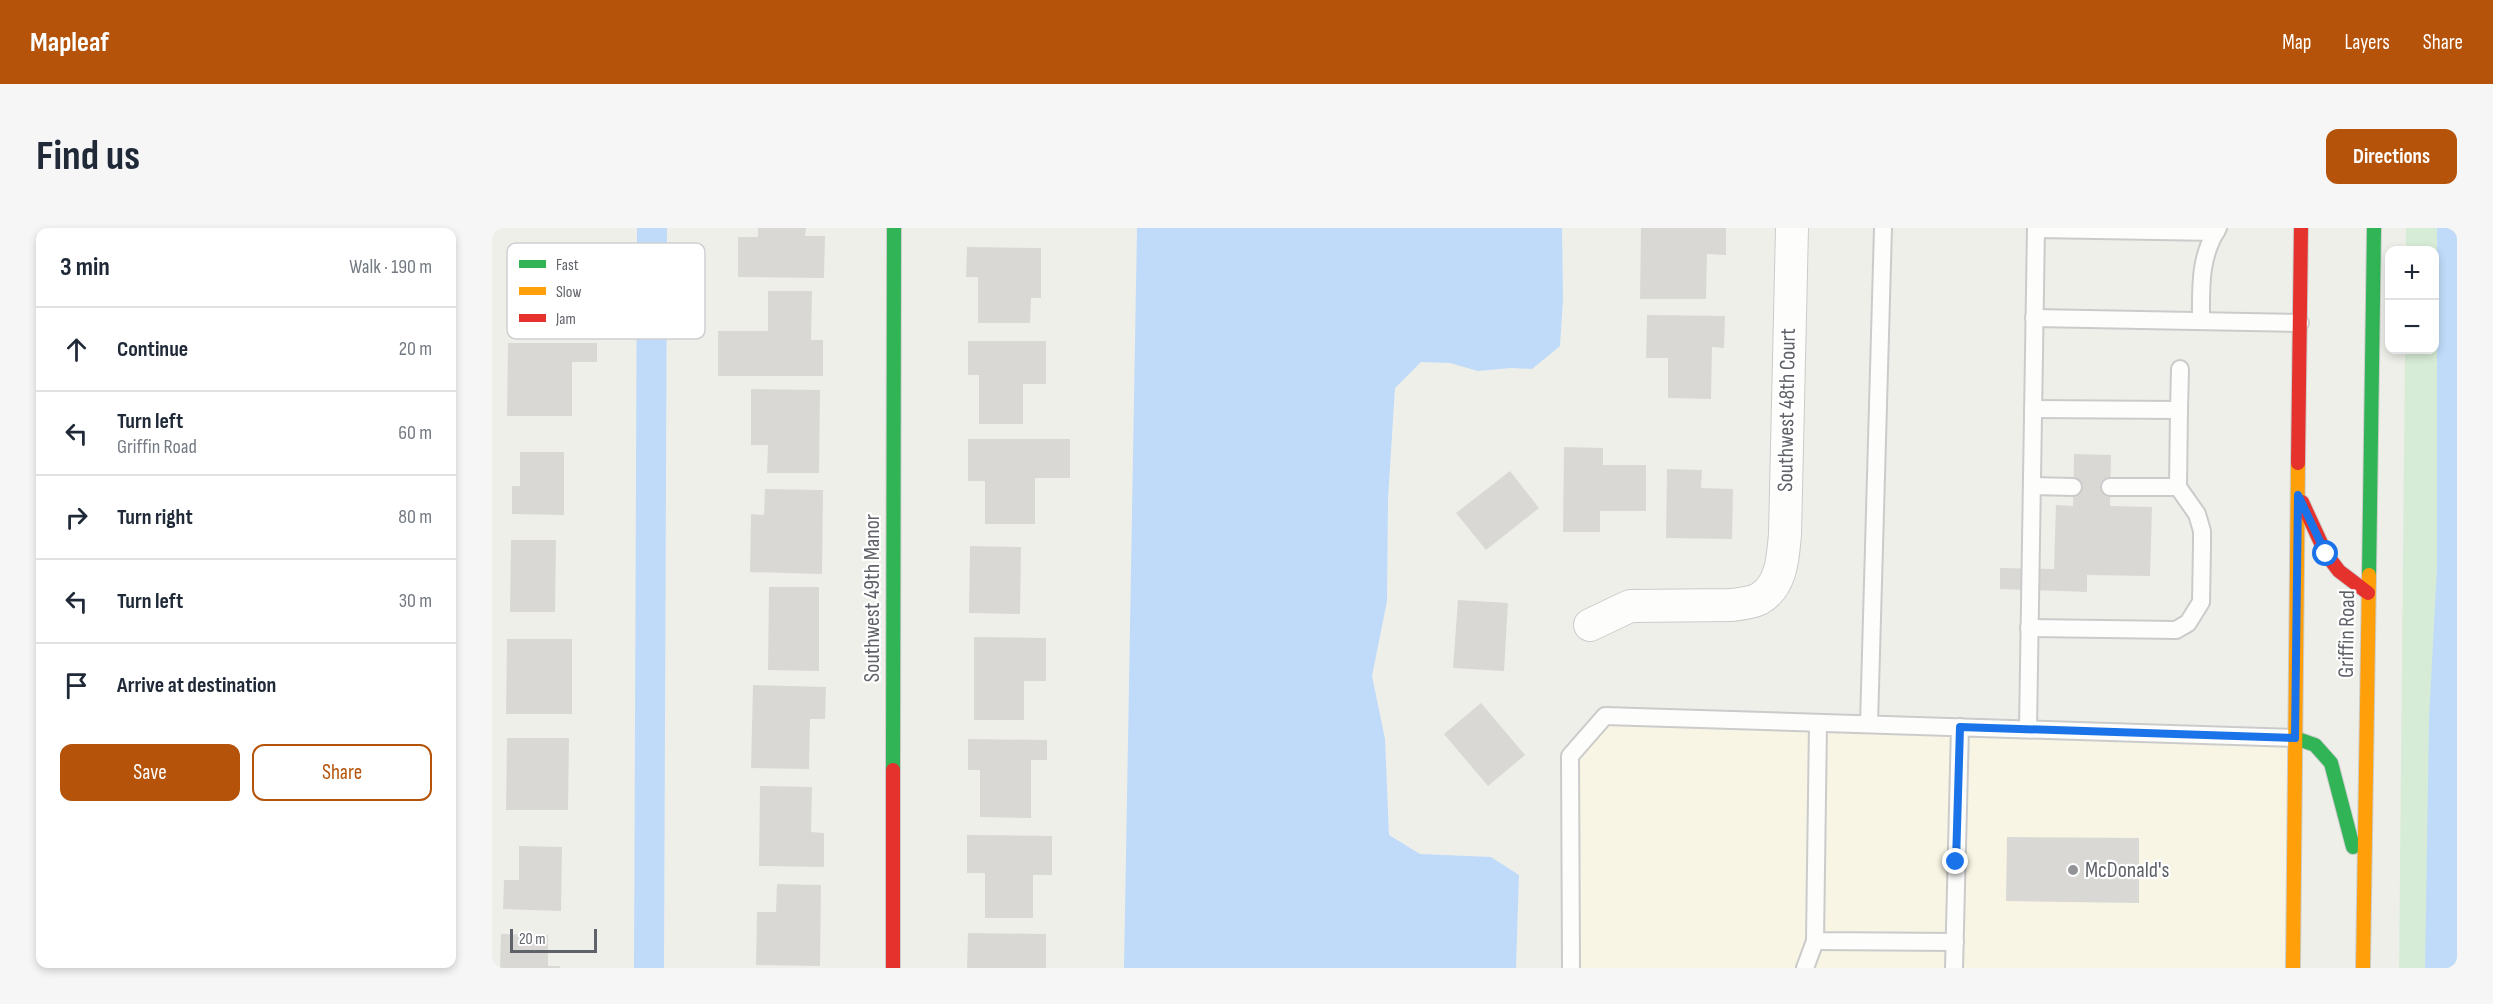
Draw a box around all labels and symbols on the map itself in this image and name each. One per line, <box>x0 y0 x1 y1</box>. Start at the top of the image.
legend <box>507 243 705 339</box>
text: Fast <box>556 256 579 275</box>
text: Slow <box>556 283 581 302</box>
text: Jam <box>555 310 576 329</box>
street label: Southwest 48th Court <box>1772 328 1802 492</box>
street label: Southwest 49th Manor <box>859 514 886 682</box>
route start <box>2312 540 2338 566</box>
street label: Griffin Road <box>2333 590 2361 678</box>
route end <box>1942 848 1968 874</box>
place label: McDonald's <box>2085 857 2169 884</box>
marker: McDonald's <box>2066 863 2080 877</box>
scale bar <box>510 926 597 954</box>

